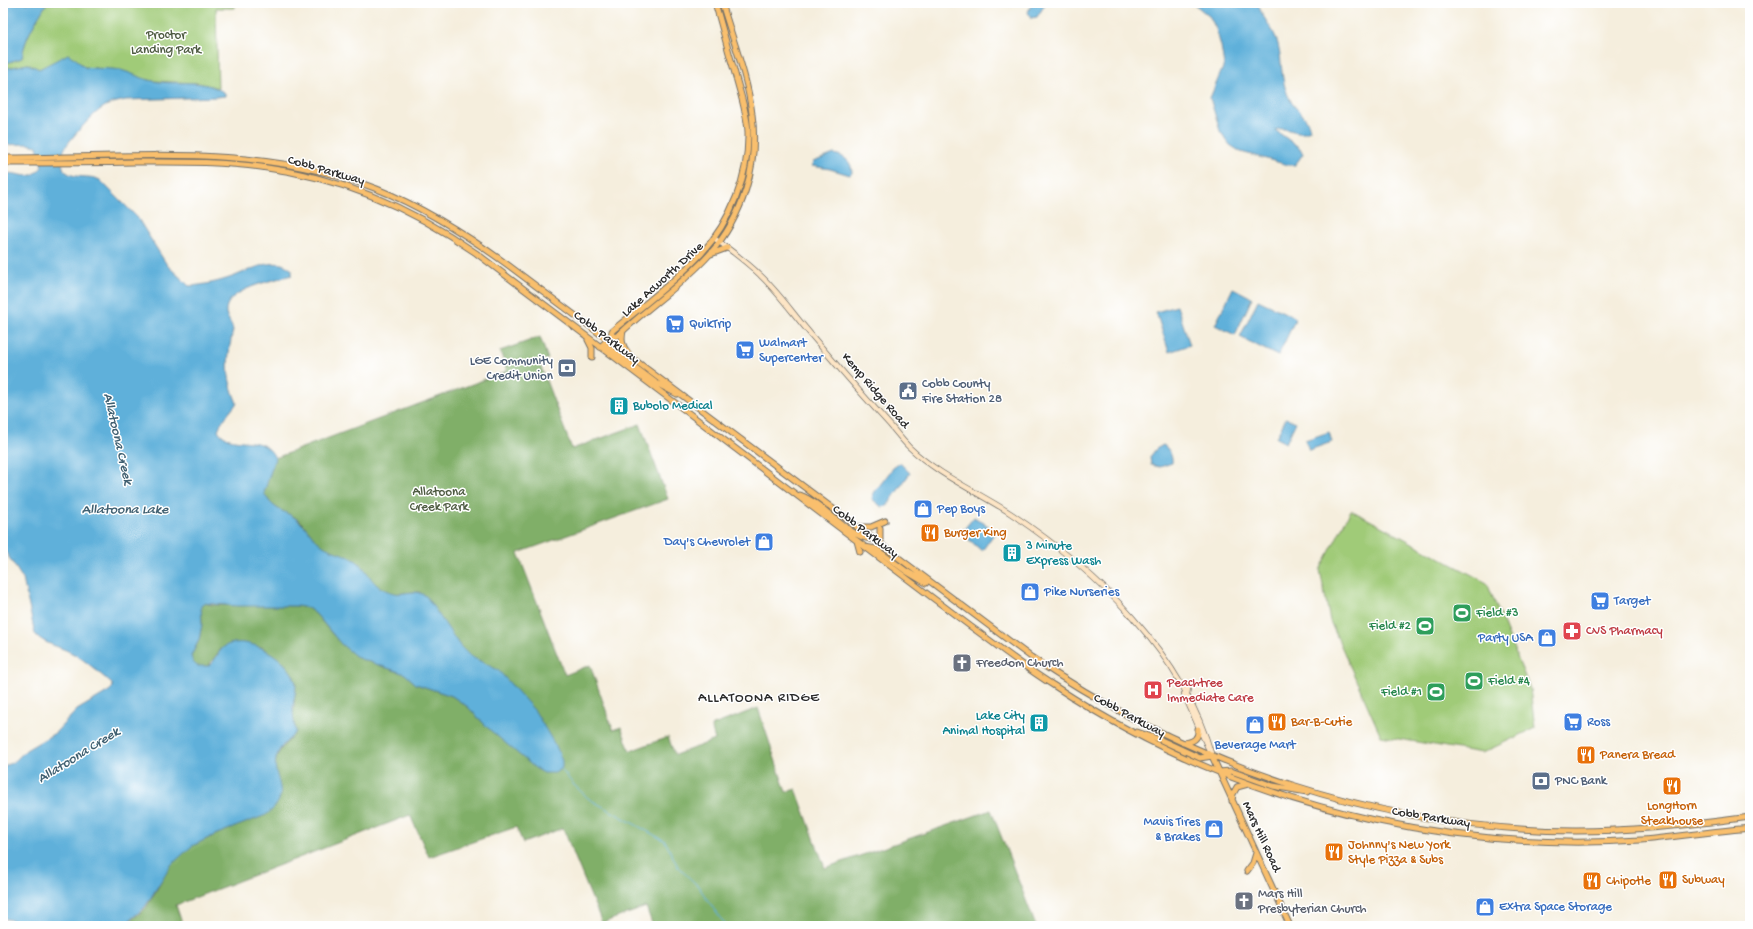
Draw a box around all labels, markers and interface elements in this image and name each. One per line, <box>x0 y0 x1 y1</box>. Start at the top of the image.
park label: Proctor Landing Park <box>131 28 202 58</box>
street label: Cobb Parkway <box>286 153 367 189</box>
street label: Lake Acworth Drive <box>619 239 707 321</box>
street label: Cobb Parkway <box>570 308 643 368</box>
supermarket icon: QuikTrip <box>664 313 686 335</box>
place label: QuikTrip <box>689 317 732 332</box>
place label: Walmart Supercenter <box>759 336 824 366</box>
supermarket icon: Walmart Supercenter <box>734 339 756 361</box>
street label: Kemp Ridge Road <box>838 350 913 433</box>
place label: LGE Community Credit Union <box>470 354 554 384</box>
bank icon: LGE Community Credit Union <box>556 357 578 379</box>
place label: Cobb County Fire Station 28 <box>921 377 1002 407</box>
public building icon: Cobb County Fire Station 28 <box>897 380 919 402</box>
water label: Allatoona Creek <box>98 392 136 488</box>
building icon: Bubolo Medical <box>608 395 630 417</box>
place label: Bubolo Medical <box>632 399 713 414</box>
park label: Allatoona Creek Park <box>410 485 470 515</box>
shop icon: Pep Boys <box>912 498 934 520</box>
water label: Allatoona Lake <box>82 502 169 519</box>
street label: Cobb Parkway <box>829 502 902 562</box>
place label: Pep Boys <box>936 502 986 517</box>
restaurant icon: Burger King <box>919 522 941 544</box>
place label: Burger King <box>943 526 1007 541</box>
shop icon: Day's Chevrolet <box>753 531 775 553</box>
place label: Day's Chevrolet <box>663 535 752 550</box>
place label: 3 Minute Express Wash <box>1025 539 1101 569</box>
building icon: 3 Minute Express Wash <box>1001 542 1023 564</box>
shop icon: Pike Nurseries <box>1019 581 1041 603</box>
place label: Pike Nurseries <box>1043 585 1120 600</box>
supermarket icon: Target <box>1589 590 1611 612</box>
place label: Target <box>1613 594 1652 609</box>
sports icon: Field #3 <box>1451 602 1473 624</box>
place label: Field #3 <box>1475 606 1519 621</box>
sports icon: Field #2 <box>1414 615 1436 637</box>
place label: Field #2 <box>1368 619 1412 634</box>
pharmacy icon: CVS Pharmacy <box>1561 620 1583 642</box>
place label: CVS Pharmacy <box>1586 624 1663 639</box>
shop icon: Party USA <box>1536 627 1558 649</box>
place label: Party USA <box>1477 631 1534 646</box>
church icon: Freedom Church <box>951 652 973 674</box>
place label: Freedom Church <box>975 656 1064 671</box>
sports icon: Field #4 <box>1463 670 1485 692</box>
place label: Field #4 <box>1487 674 1530 689</box>
place label: Peachtree Immediate Care <box>1166 676 1254 706</box>
hospital icon: Peachtree Immediate Care <box>1142 679 1164 701</box>
sports icon: Field #1 <box>1425 681 1447 703</box>
place label: Field #1 <box>1380 685 1422 700</box>
district label: ALLATOONA RIDGE <box>698 690 820 707</box>
street label: Cobb Parkway <box>1091 691 1168 741</box>
place label: Lake City Animal Hospital <box>942 709 1026 739</box>
restaurant icon: Bar-B-Cutie <box>1266 711 1288 733</box>
supermarket icon: Ross <box>1562 711 1584 733</box>
building icon: Lake City Animal Hospital <box>1028 712 1050 734</box>
shop icon: Beverage Mart <box>1244 714 1266 736</box>
place label: Bar-B-Cutie <box>1290 715 1353 730</box>
place label: Ross <box>1587 715 1611 730</box>
water label: Allatoona Creek <box>35 723 125 788</box>
place label: Beverage Mart <box>1214 738 1297 753</box>
restaurant icon: Panera Bread <box>1575 744 1597 766</box>
place label: Panera Bread <box>1599 748 1676 763</box>
bank icon: PNC Bank <box>1530 770 1552 792</box>
place label: PNC Bank <box>1554 774 1608 789</box>
restaurant icon: LongHorn Steakhouse <box>1661 775 1683 797</box>
street label: Mars Hill Road <box>1238 799 1284 876</box>
place label: LongHorn Steakhouse <box>1641 799 1703 829</box>
street label: Cobb Parkway <box>1391 804 1472 832</box>
place label: Mavis Tires & Brakes <box>1143 815 1201 845</box>
shop icon: Mavis Tires & Brakes <box>1203 818 1225 840</box>
place label: Johnny's New York Style Pizza & Subs <box>1348 838 1451 868</box>
restaurant icon: Johnny's New York Style Pizza & Subs <box>1323 841 1345 863</box>
restaurant icon: Subway <box>1657 869 1679 891</box>
restaurant icon: Chipotle <box>1581 870 1603 892</box>
place label: Subway <box>1682 873 1725 888</box>
place label: Chipotle <box>1606 874 1651 889</box>
place label: Mars Hill Presbyterian Church <box>1257 887 1367 917</box>
church icon: Mars Hill Presbyterian Church <box>1233 890 1255 912</box>
shop icon: Extra Space Storage <box>1474 896 1496 918</box>
place label: Extra Space Storage <box>1499 900 1612 915</box>

